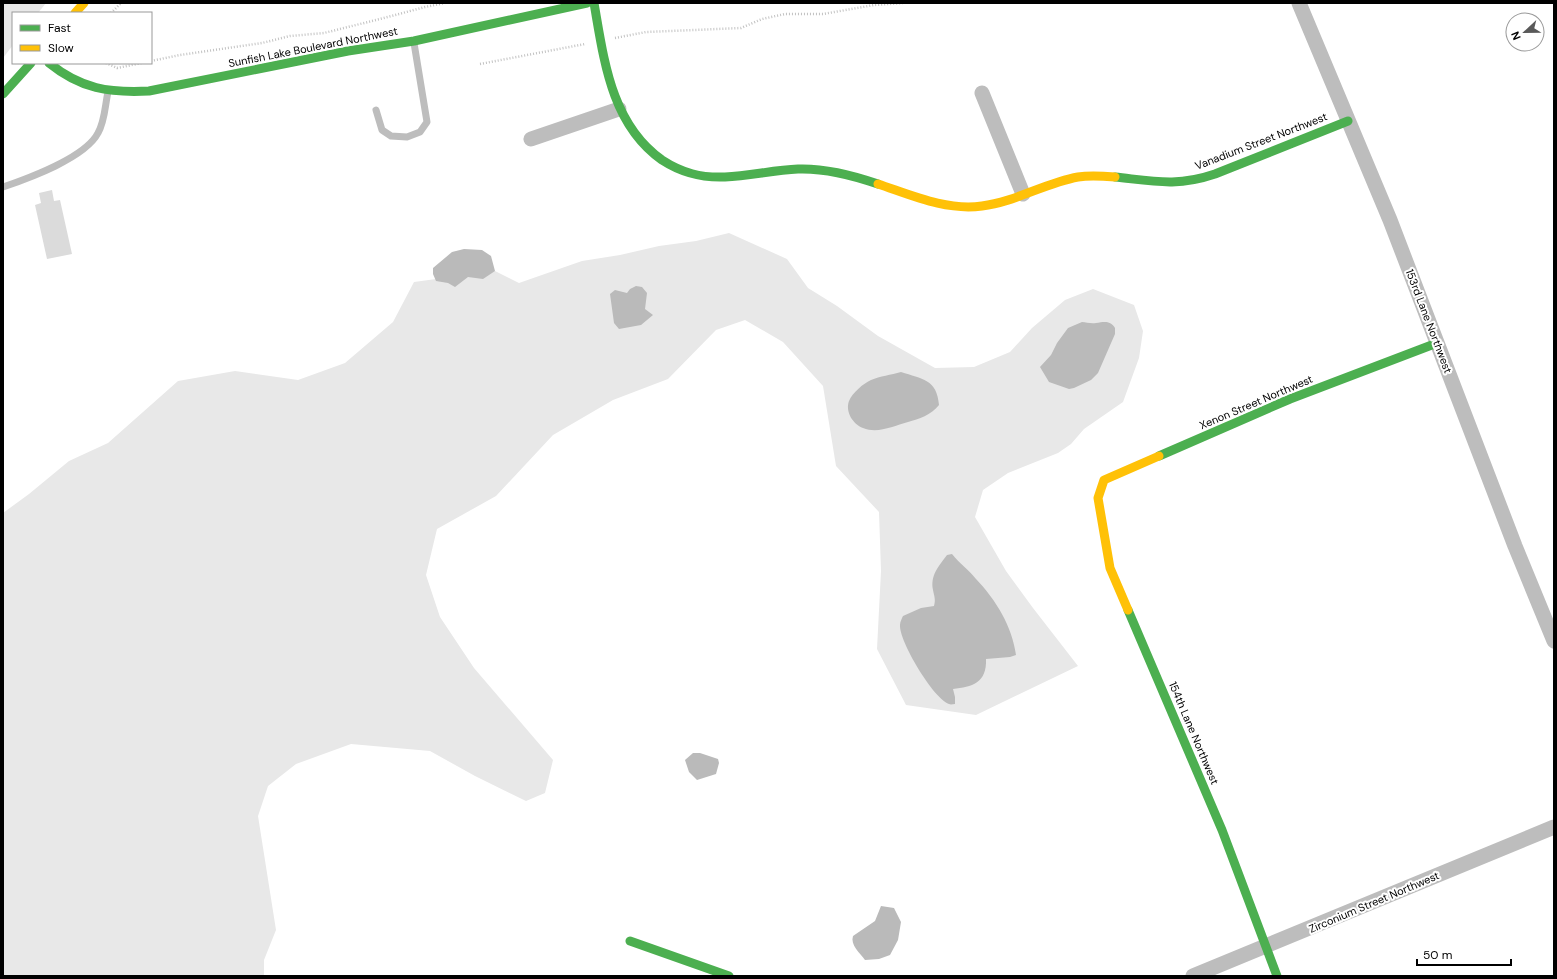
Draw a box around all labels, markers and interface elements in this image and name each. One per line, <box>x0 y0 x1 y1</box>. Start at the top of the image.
legend <box>12 12 152 64</box>
north arrow <box>1505 12 1545 52</box>
text: Fast <box>48 20 71 36</box>
street label: Sunfish Lake Boulevard Northwest <box>227 24 399 70</box>
text: N <box>1508 29 1524 42</box>
text: Slow <box>48 40 74 56</box>
street label: Vanadium Street Northwest <box>1193 109 1329 173</box>
street label: 153rd Lane Northwest <box>1403 267 1455 375</box>
street label: Xenon Street Northwest <box>1197 372 1315 432</box>
street label: 154th Lane Northwest <box>1166 679 1222 787</box>
street label: Zirconium Street Northwest <box>1307 868 1441 936</box>
scale bar <box>1417 941 1511 967</box>
text: 50 m <box>1423 947 1452 963</box>

